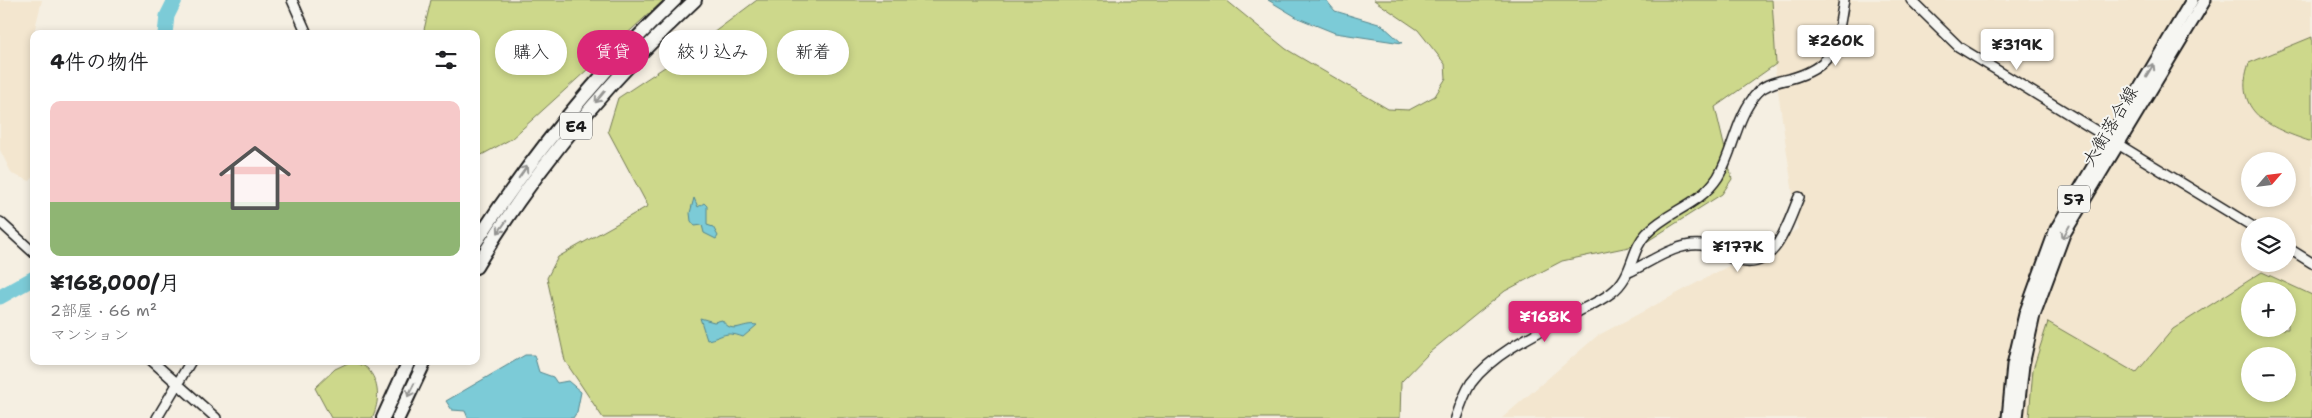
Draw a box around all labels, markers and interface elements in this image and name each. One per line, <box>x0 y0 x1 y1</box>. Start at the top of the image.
pin: ¥260K <box>1801 24 1871 67</box>
pin: ¥319K <box>1982 28 2052 71</box>
chip: 購入 <box>495 30 567 75</box>
chip: 賃貸 <box>577 30 649 75</box>
chip: 絞り込み <box>659 30 767 75</box>
chip: 新着 <box>777 30 849 75</box>
text: ¥260K <box>1808 30 1864 51</box>
text: ¥319K <box>1992 34 2042 55</box>
icon: filters <box>432 46 460 74</box>
text: 4件の物件 <box>50 48 149 76</box>
one-way arrow <box>2146 63 2156 77</box>
street label: 大衡落合線 <box>2077 81 2143 171</box>
one-way arrow <box>594 90 605 103</box>
road number: E4 <box>560 112 592 140</box>
icon: home <box>210 133 300 223</box>
north arrow <box>2241 152 2296 208</box>
map controls <box>2241 152 2296 402</box>
one-way arrow <box>518 166 528 180</box>
road number: 57 <box>2058 185 2090 212</box>
button: layers <box>2241 217 2296 272</box>
one-way arrow <box>497 220 507 234</box>
one-way arrow <box>2061 224 2070 239</box>
pin: ¥177K <box>1703 230 1773 273</box>
text: ¥177K <box>1713 236 1763 257</box>
text: ¥168,000/月 <box>50 269 180 297</box>
button: + <box>2241 282 2296 337</box>
text: 2部屋 · 66 m² <box>50 300 157 321</box>
pin: ¥168K <box>1510 300 1580 343</box>
text: ¥168K <box>1520 306 1570 327</box>
text: マンション <box>50 324 129 345</box>
button: − <box>2241 347 2296 402</box>
one-way arrow <box>406 382 416 397</box>

